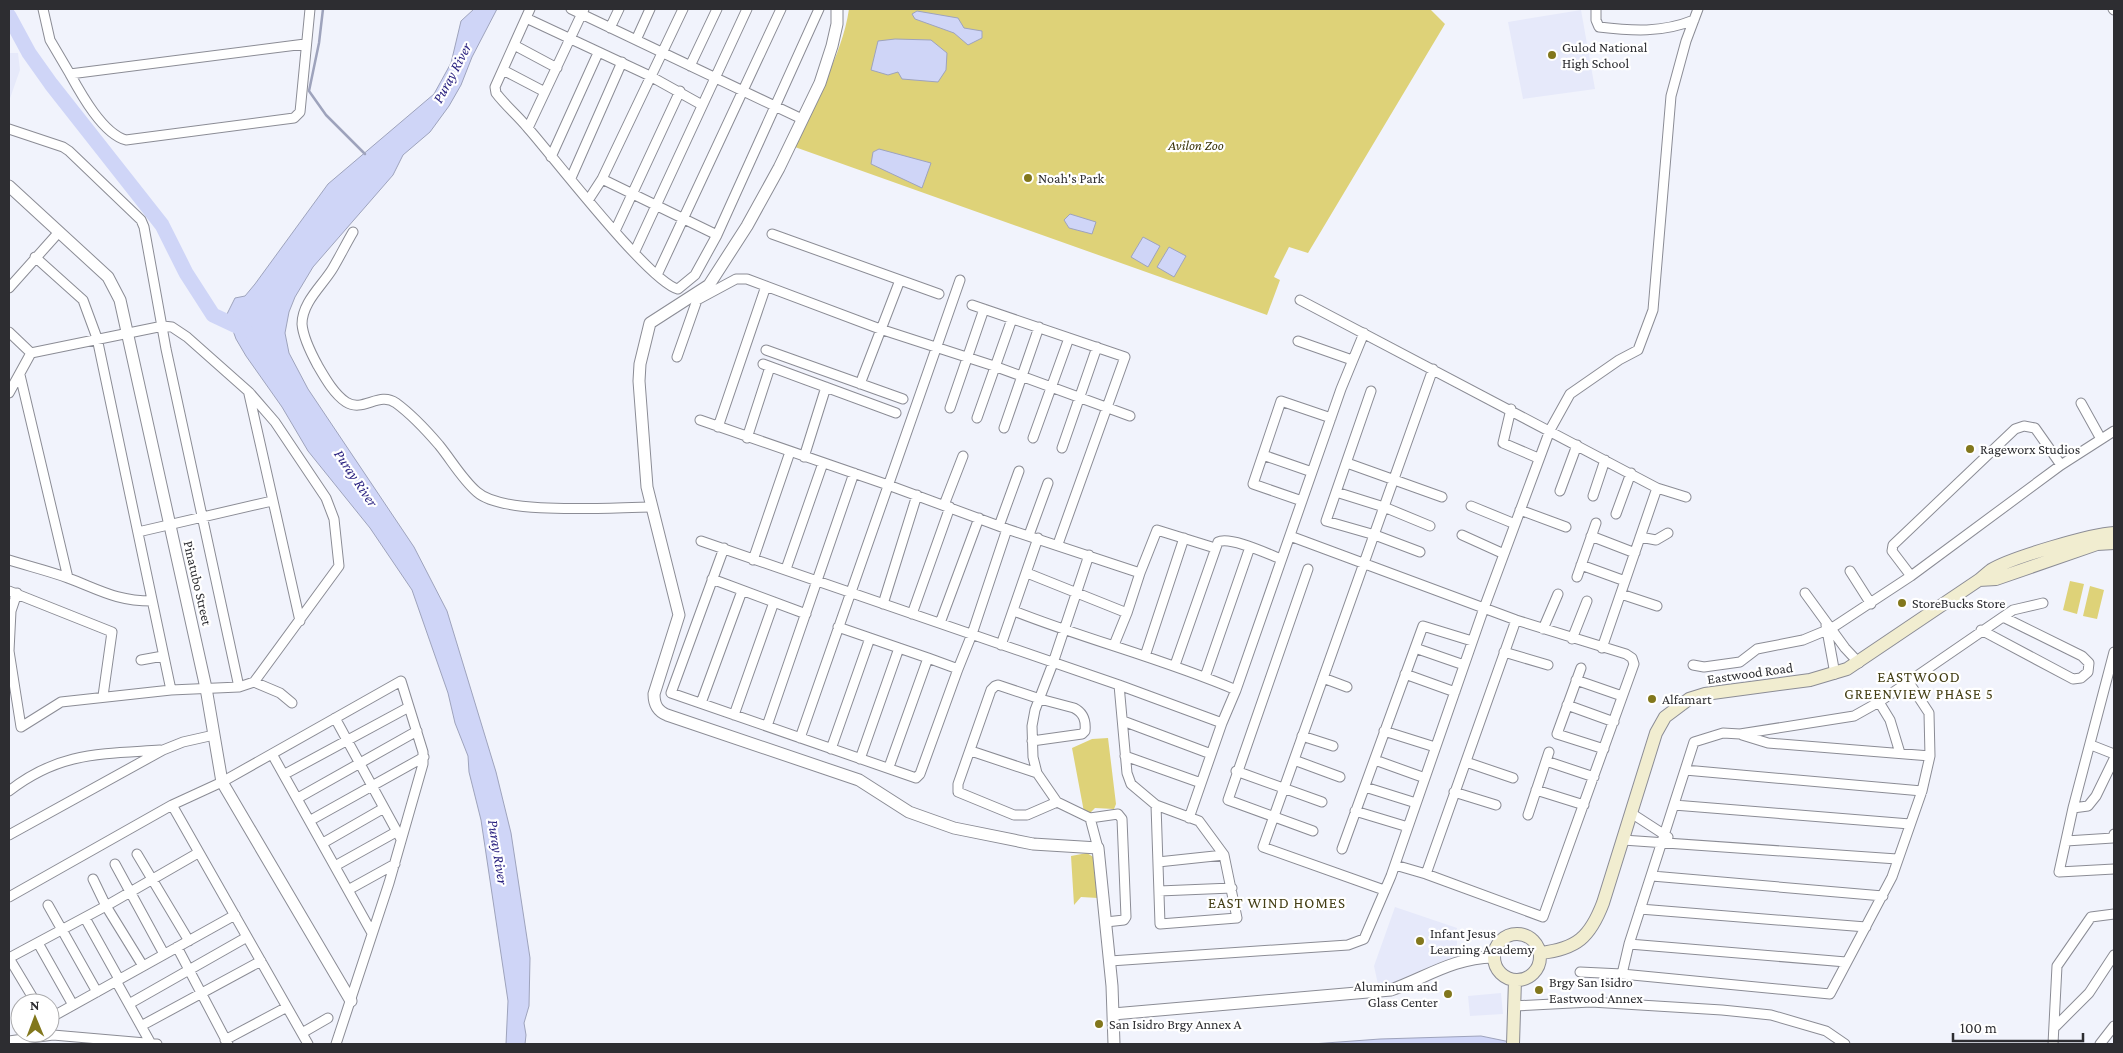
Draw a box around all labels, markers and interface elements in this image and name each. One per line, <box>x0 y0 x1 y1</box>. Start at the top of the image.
place label: Gulod National High School <box>1562 39 1648 71</box>
water label: Puray River <box>430 40 476 106</box>
marker: Gulod National High School <box>1546 49 1558 61</box>
park label: Avilon Zoo <box>1167 137 1224 153</box>
place label: Noah's Park <box>1038 170 1105 186</box>
marker: Noah's Park <box>1022 172 1034 184</box>
place label: Rageworx Studios <box>1980 441 2080 457</box>
marker: Rageworx Studios <box>1964 443 1976 455</box>
water label: Puray River <box>330 446 381 511</box>
street label: Pinatubo Street <box>180 539 216 627</box>
place label: StoreBucks Store <box>1912 595 2005 611</box>
marker: StoreBucks Store <box>1896 597 1908 609</box>
street label: Eastwood Road <box>1706 659 1795 687</box>
district label: EASTWOOD GREENVIEW PHASE 5 <box>1844 669 1994 702</box>
place label: Alfamart <box>1662 691 1712 707</box>
marker: Alfamart <box>1646 693 1658 705</box>
water label: Puray River <box>484 818 511 886</box>
district label: EAST WIND HOMES <box>1208 895 1346 911</box>
place label: Infant Jesus Learning Academy <box>1430 925 1535 957</box>
marker: Infant Jesus Learning Academy <box>1414 935 1426 947</box>
place label: Brgy San Isidro Eastwood Annex <box>1549 974 1643 1006</box>
place label: Aluminum and Glass Center <box>1354 978 1439 1010</box>
marker: Brgy San Isidro Eastwood Annex <box>1533 984 1545 996</box>
marker: Aluminum and Glass Center <box>1442 988 1454 1000</box>
north arrow <box>10 993 60 1043</box>
text: N <box>30 997 40 1013</box>
scale bar <box>1953 1010 2083 1042</box>
place label: San Isidro Brgy Annex A <box>1109 1016 1242 1032</box>
marker: San Isidro Brgy Annex A <box>1093 1018 1105 1030</box>
text: 100 m <box>1960 1020 1997 1036</box>

